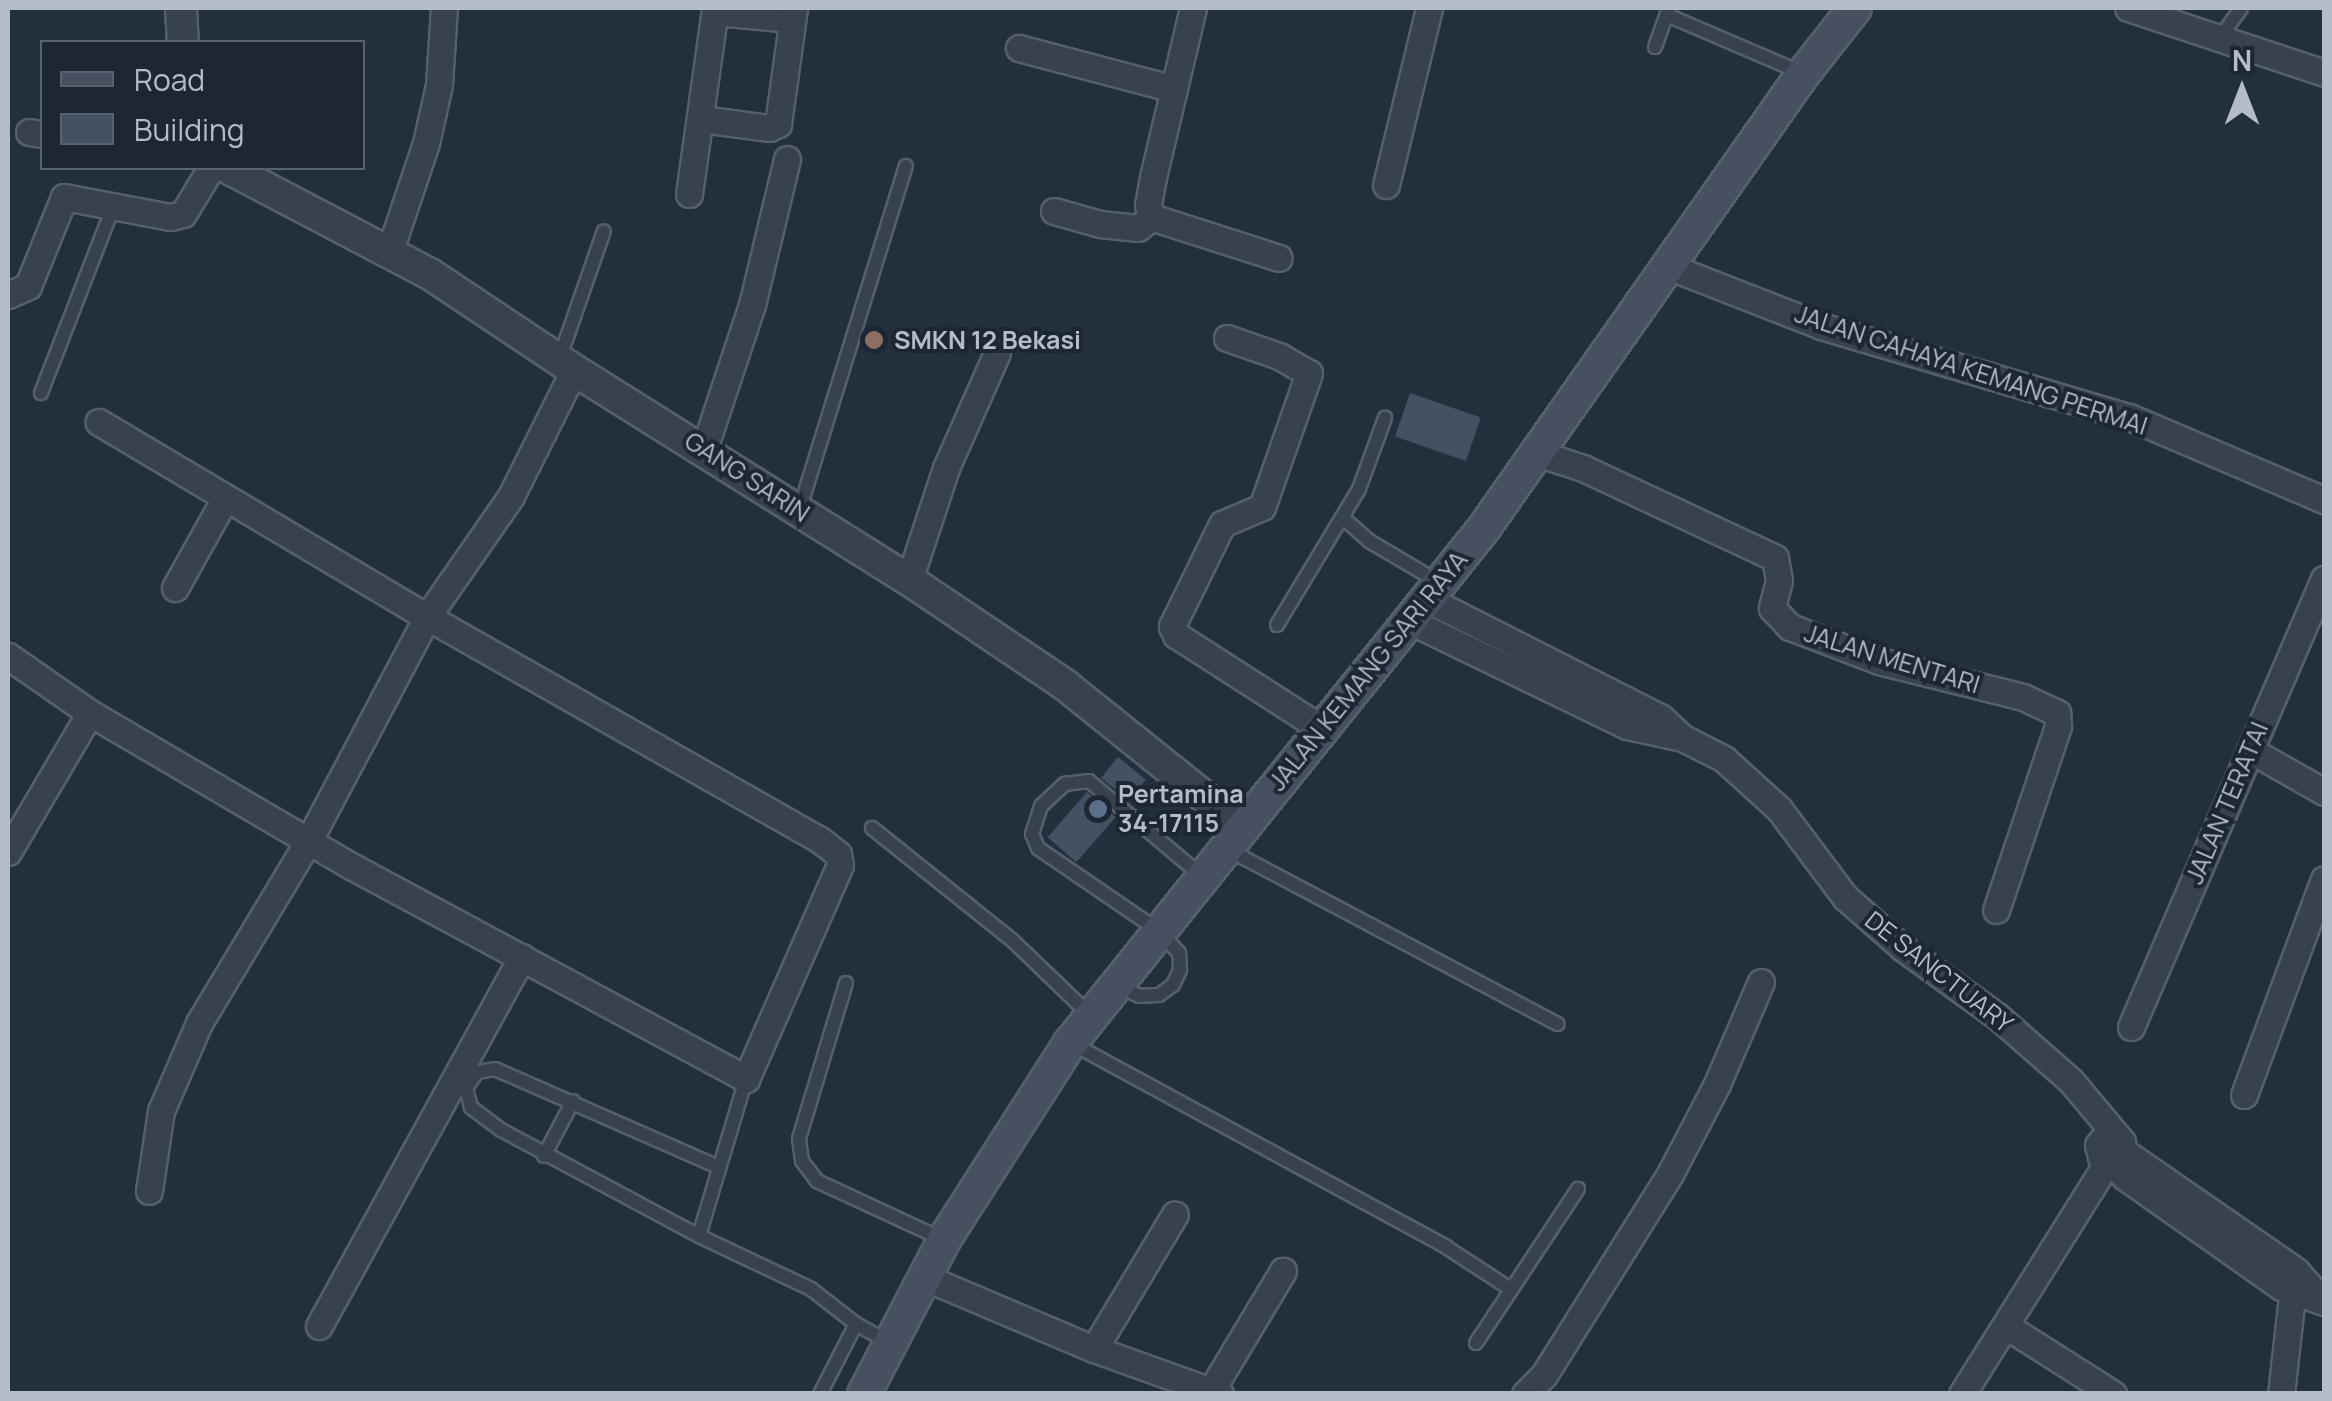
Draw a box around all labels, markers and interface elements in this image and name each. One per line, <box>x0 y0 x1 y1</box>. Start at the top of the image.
legend <box>40 40 365 170</box>
north arrow <box>2192 40 2292 140</box>
text: N <box>2232 41 2252 79</box>
text: Road <box>134 59 205 100</box>
text: Building <box>134 109 245 150</box>
street label: JALAN CAHAYA KEMANG PERMAI <box>1791 299 2151 441</box>
place label: SMKN 12 Bekasi <box>894 325 1081 355</box>
marker: SMKN 12 Bekasi <box>863 329 885 351</box>
street label: GANG SARIN <box>679 426 815 528</box>
street label: JALAN KEMANG SARI RAYA <box>1262 545 1474 797</box>
street label: JALAN MENTARI <box>1801 618 1983 700</box>
street label: JALAN TERATAI <box>2179 718 2275 888</box>
place label: Pertamina 34-17115 <box>1118 780 1244 839</box>
marker: Pertamina 34-17115 <box>1087 798 1109 820</box>
street label: DE SANCTUARY <box>1859 905 2019 1039</box>

